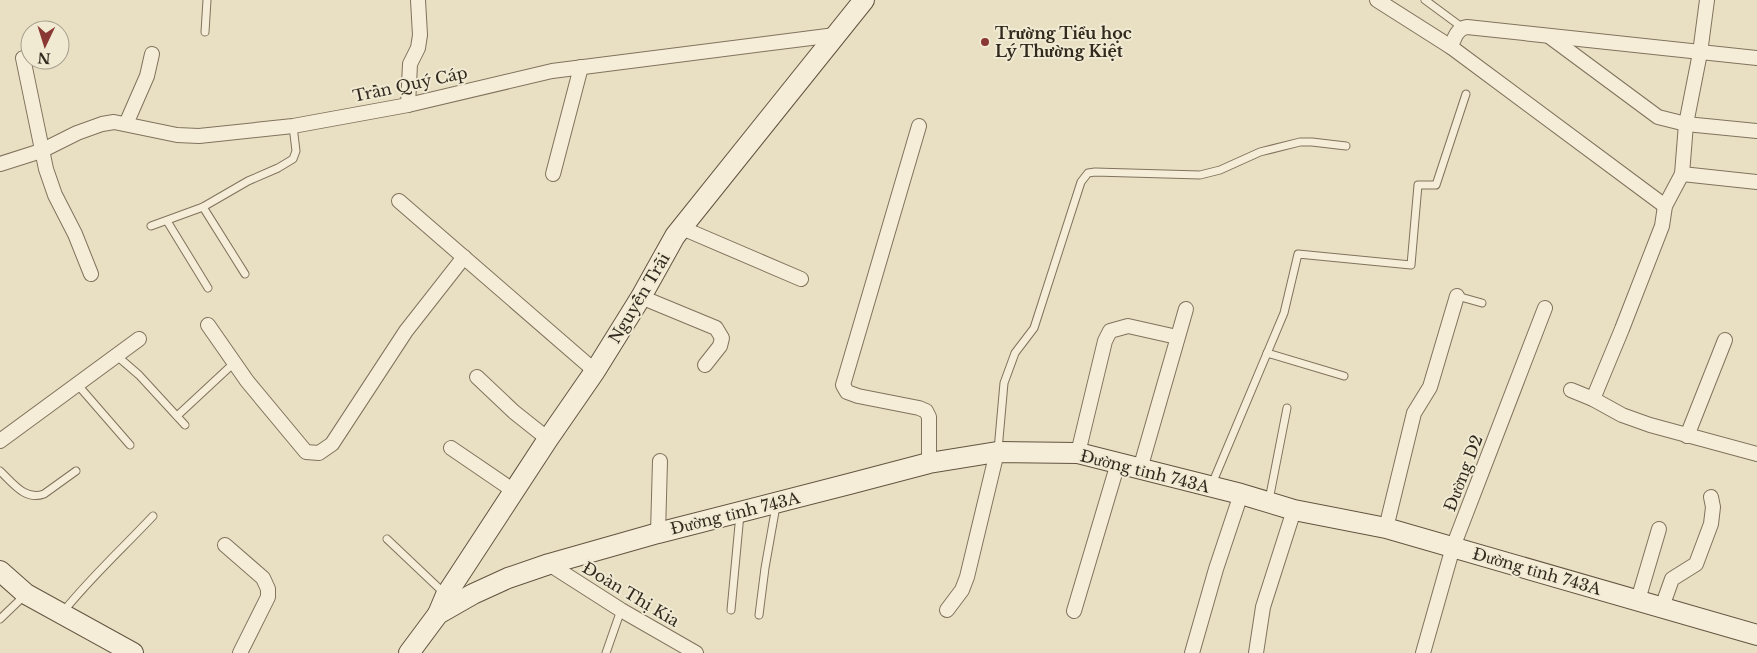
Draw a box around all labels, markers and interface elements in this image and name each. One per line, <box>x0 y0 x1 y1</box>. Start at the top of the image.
north arrow <box>20 20 70 70</box>
place label: Trường Tiểu học Lý Thường Kiệt <box>995 23 1132 61</box>
marker: Trường Tiểu học Lý Thường Kiệt <box>979 36 991 48</box>
text: N <box>37 49 51 67</box>
street label: Trần Quý Cáp <box>351 62 469 106</box>
street label: Nguyễn Trãi <box>604 249 674 347</box>
street label: Đường D2 <box>1439 432 1487 514</box>
street label: Đường tỉnh 743A <box>1078 445 1212 497</box>
street label: Đường tỉnh 743A <box>668 487 802 539</box>
street label: Đường tỉnh 743A <box>1470 543 1604 599</box>
street label: Đoàn Thị Kia <box>579 557 683 631</box>

